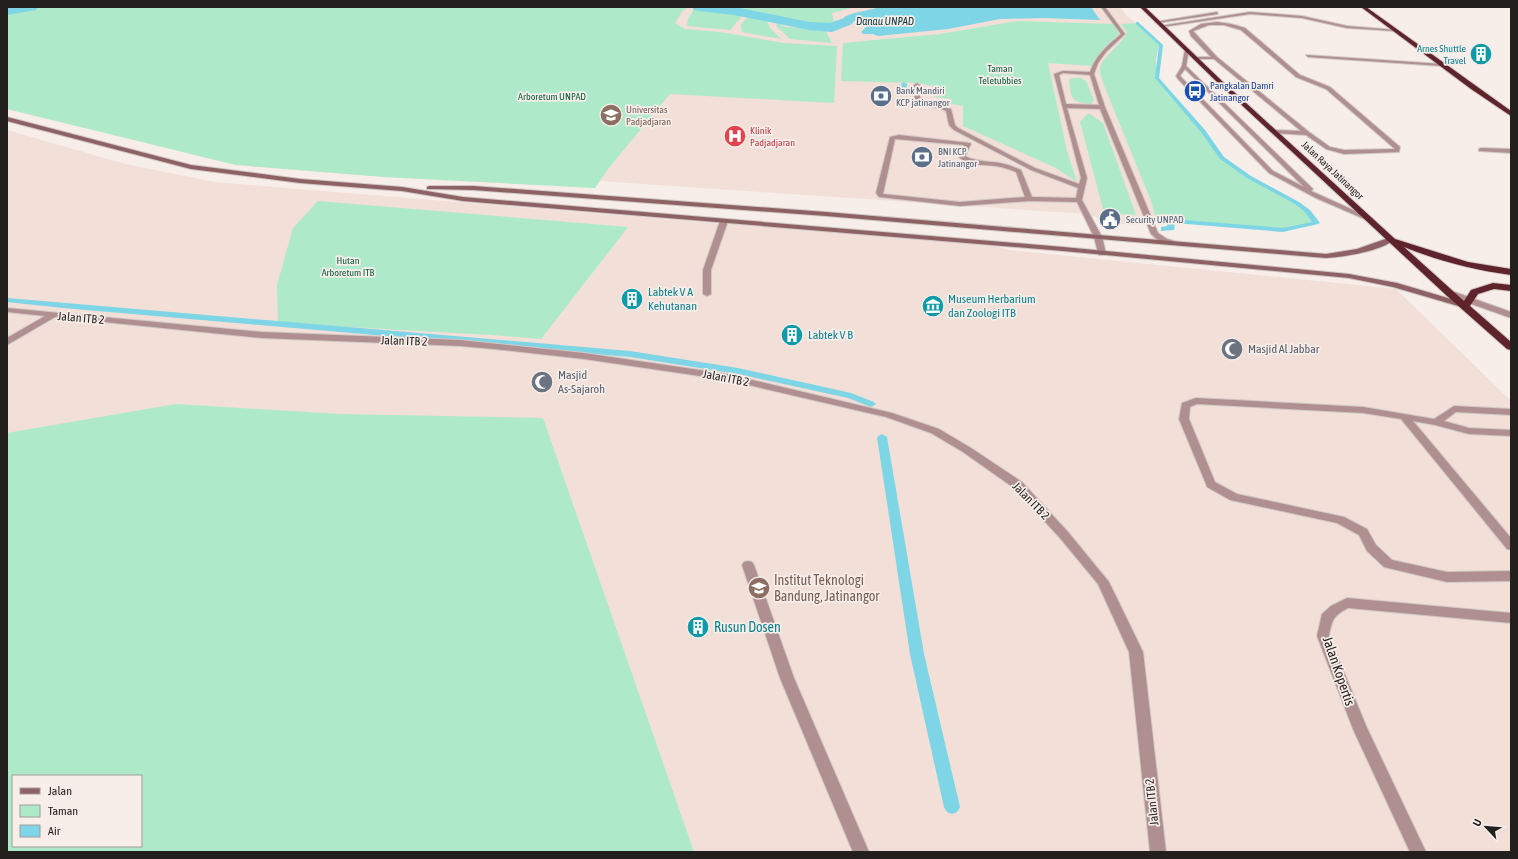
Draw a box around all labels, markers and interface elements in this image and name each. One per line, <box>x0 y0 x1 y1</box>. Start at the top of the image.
water label: Danau UNPAD <box>856 15 914 27</box>
building icon: Arnes Shuttle Travel <box>1468 41 1494 67</box>
place label: Arnes Shuttle Travel <box>1417 43 1466 66</box>
park label: Taman Teletubbies <box>979 63 1022 86</box>
bus stop icon: Pangkalan Damri Jatinangor <box>1182 78 1208 104</box>
place label: Pangkalan Damri Jatinangor <box>1210 80 1274 103</box>
bank icon: Bank Mandiri KCP jatinangor <box>868 83 894 109</box>
place label: Bank Mandiri KCP jatinangor <box>896 85 951 108</box>
park label: Arboretum UNPAD <box>518 91 586 102</box>
school or university icon: Universitas Padjadjaran <box>598 102 624 128</box>
place label: Universitas Padjadjaran <box>626 104 671 127</box>
hospital icon: Klinik Padjadjaran <box>722 123 748 149</box>
place label: Klinik Padjadjaran <box>750 125 795 148</box>
street label: Jalan Raya Jatinangor <box>1300 139 1366 202</box>
bank icon: BNI KCP Jatinangor <box>909 144 935 170</box>
place label: BNI KCP Jatinangor <box>938 146 978 169</box>
public building icon: Security UNPAD <box>1097 206 1123 232</box>
place label: Security UNPAD <box>1126 214 1184 225</box>
park label: Hutan Arboretum ITB <box>322 255 375 278</box>
place label: Labtek V A Kehutanan <box>648 285 697 313</box>
building icon: Labtek V A Kehutanan <box>619 286 645 312</box>
place label: Museum Herbarium dan Zoologi ITB <box>948 292 1036 320</box>
museum icon: Museum Herbarium dan Zoologi ITB <box>920 293 946 319</box>
street label: Jalan ITB 2 <box>57 309 105 327</box>
building icon: Labtek V B <box>779 322 805 348</box>
place label: Labtek V B <box>808 328 853 342</box>
street label: Jalan ITB 2 <box>380 333 428 349</box>
mosque icon: Masjid Al Jabbar <box>1219 336 1245 362</box>
place label: Masjid Al Jabbar <box>1248 342 1320 356</box>
street label: Jalan ITB 2 <box>702 367 750 389</box>
place label: Masjid As-Sajaroh <box>558 368 605 396</box>
mosque icon: Masjid As-Sajaroh <box>529 369 555 395</box>
street label: Jalan ITB 2 <box>1010 479 1052 523</box>
place label: Institut Teknologi Bandung, Jatinangor <box>774 572 880 604</box>
school or university icon: Institut Teknologi Bandung, Jatinangor <box>746 575 772 601</box>
building icon: Rusun Dosen <box>685 614 711 640</box>
place label: Rusun Dosen <box>714 619 781 635</box>
street label: Jalan Kopertis <box>1320 634 1358 708</box>
legend <box>12 775 142 847</box>
street label: Jalan ITB 2 <box>1143 778 1161 826</box>
text: Jalan <box>48 784 72 798</box>
text: Taman <box>48 804 78 818</box>
north arrow <box>1466 807 1506 847</box>
text: U <box>1470 817 1484 828</box>
text: Air <box>48 824 61 838</box>

